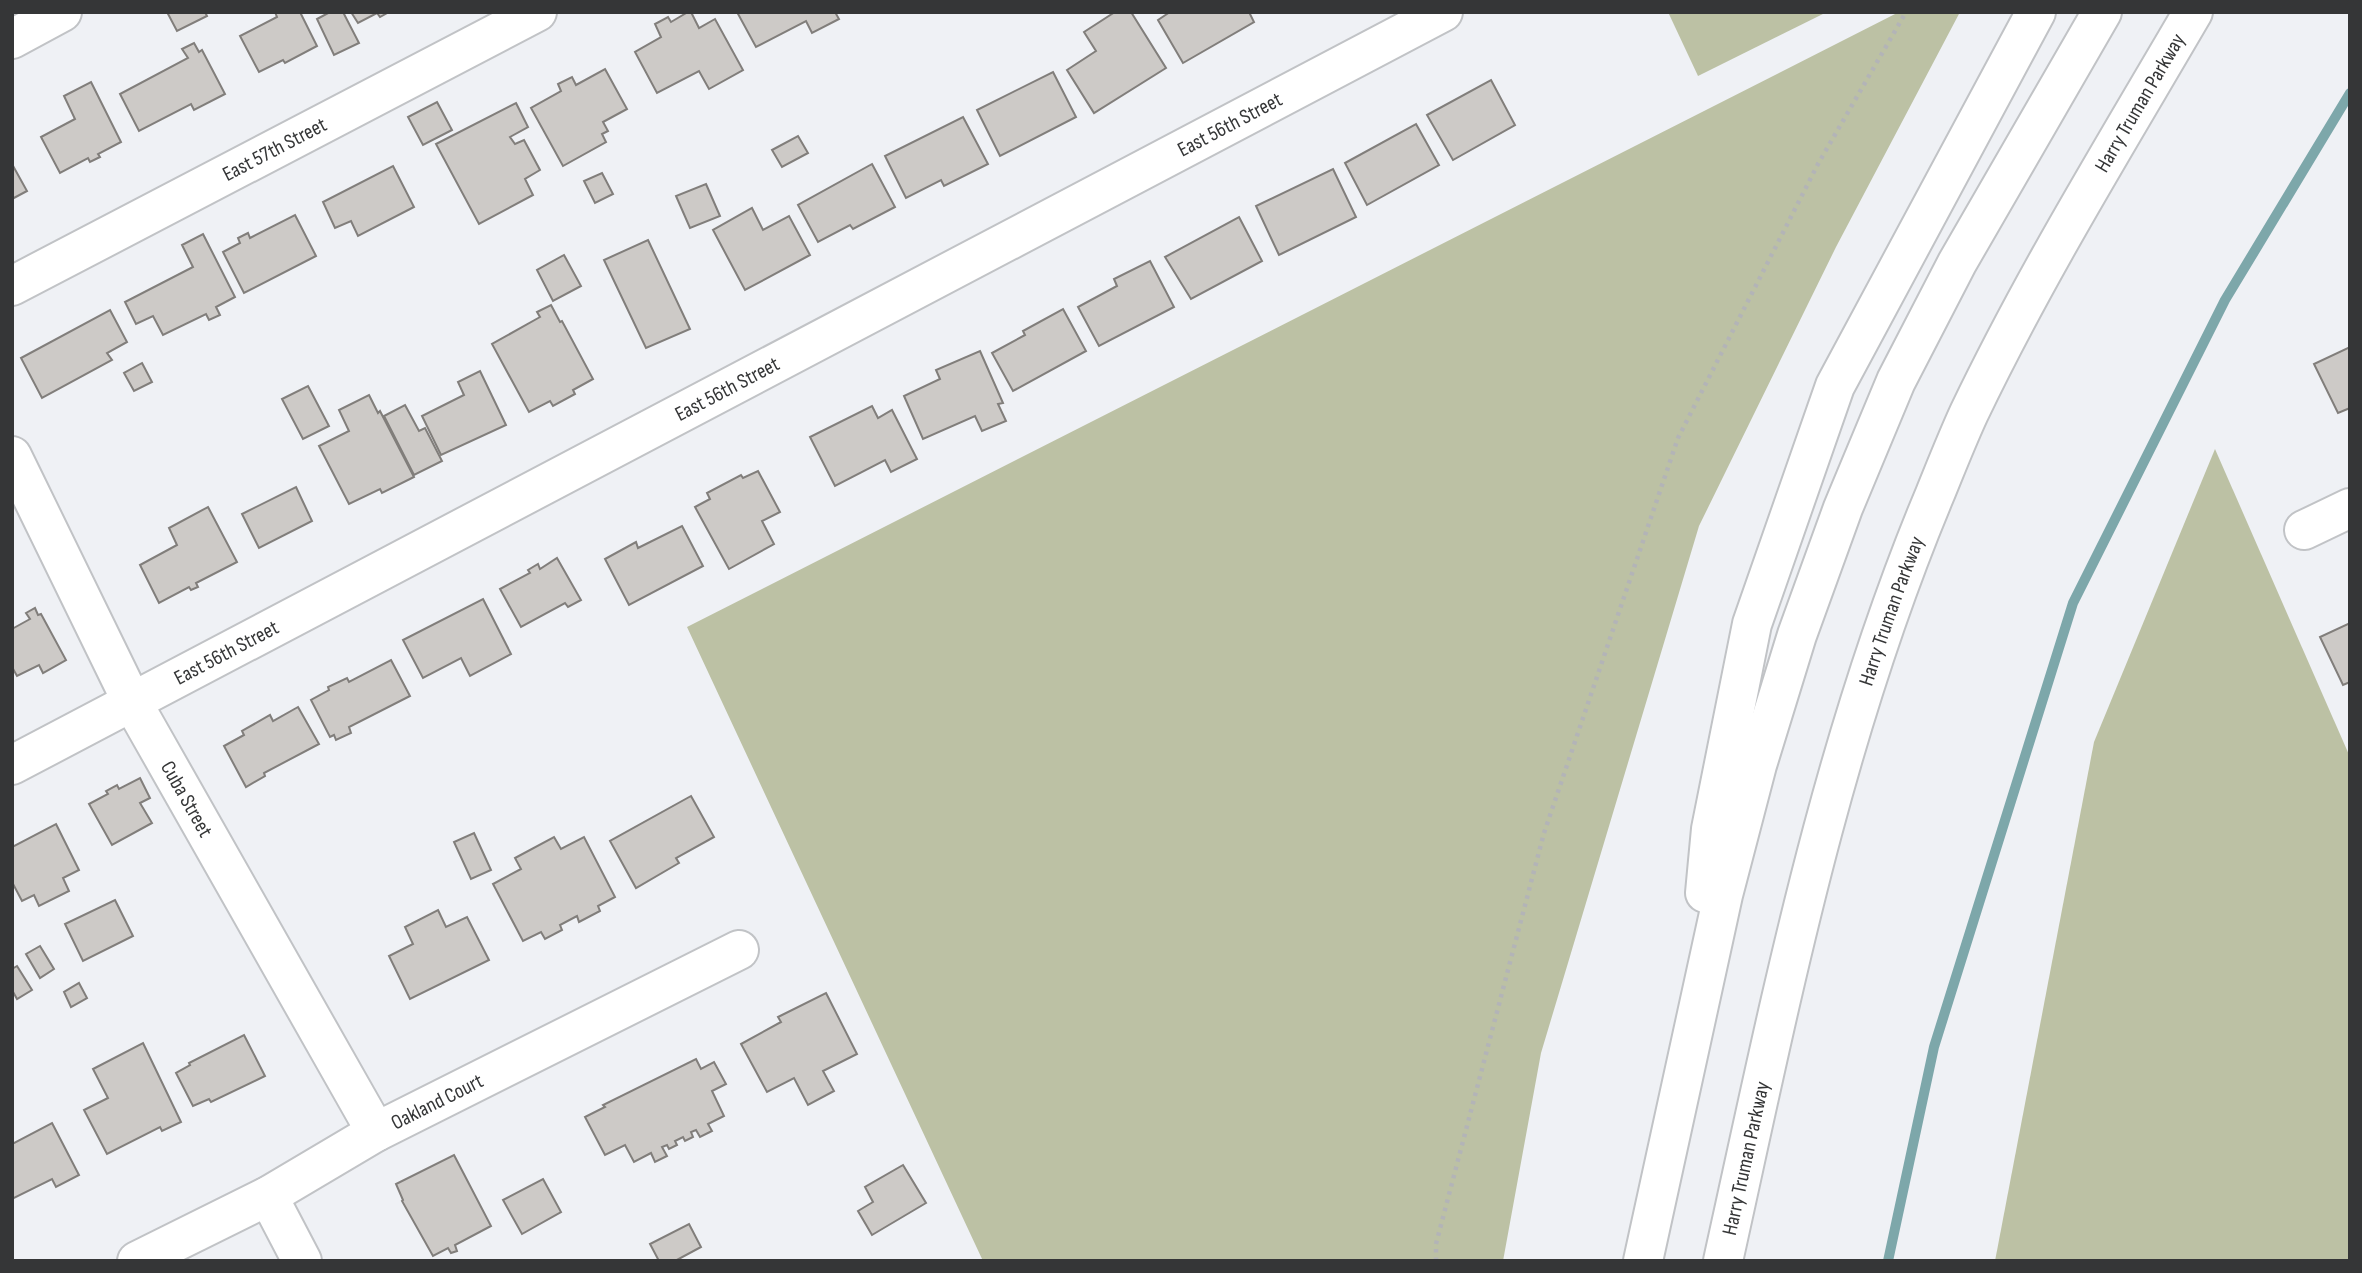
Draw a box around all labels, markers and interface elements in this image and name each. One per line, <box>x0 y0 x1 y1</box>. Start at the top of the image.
street label: Harry Truman Parkway <box>2089 29 2190 177</box>
street label: East 56th Street <box>1173 87 1286 162</box>
street label: East 57th Street <box>218 112 331 186</box>
street label: East 56th Street <box>671 351 784 426</box>
street label: Harry Truman Parkway <box>1853 533 1929 689</box>
street label: East 56th Street <box>170 615 283 690</box>
street label: Cuba Street <box>155 756 218 841</box>
street label: Oakland Court <box>387 1068 487 1135</box>
street label: Harry Truman Parkway <box>1717 1079 1775 1237</box>

